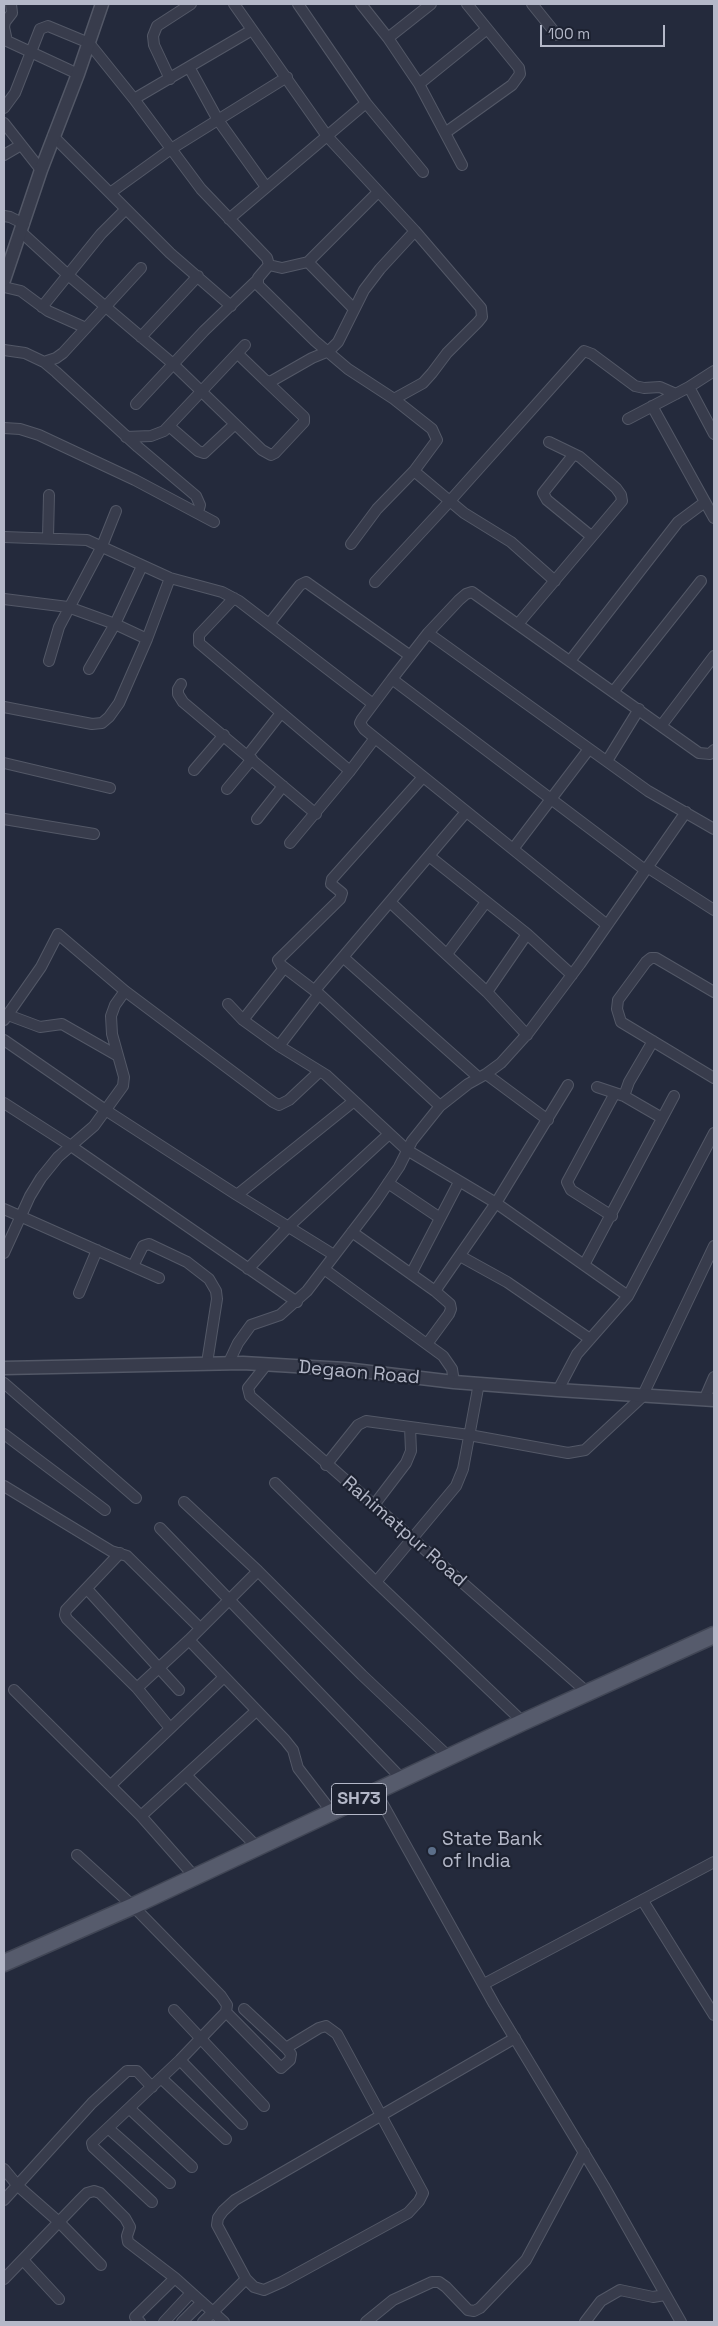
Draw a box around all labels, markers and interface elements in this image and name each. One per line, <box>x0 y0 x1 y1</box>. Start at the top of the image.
scale bar <box>543 15 668 47</box>
text: 100 m <box>548 24 590 43</box>
street label: Degaon Road <box>297 1356 421 1390</box>
street label: Rahimatpur Road <box>337 1472 471 1592</box>
road number: SH73 <box>332 1784 386 1815</box>
place label: State Bank of India <box>442 1829 543 1873</box>
marker: State Bank of India <box>426 1845 438 1857</box>

